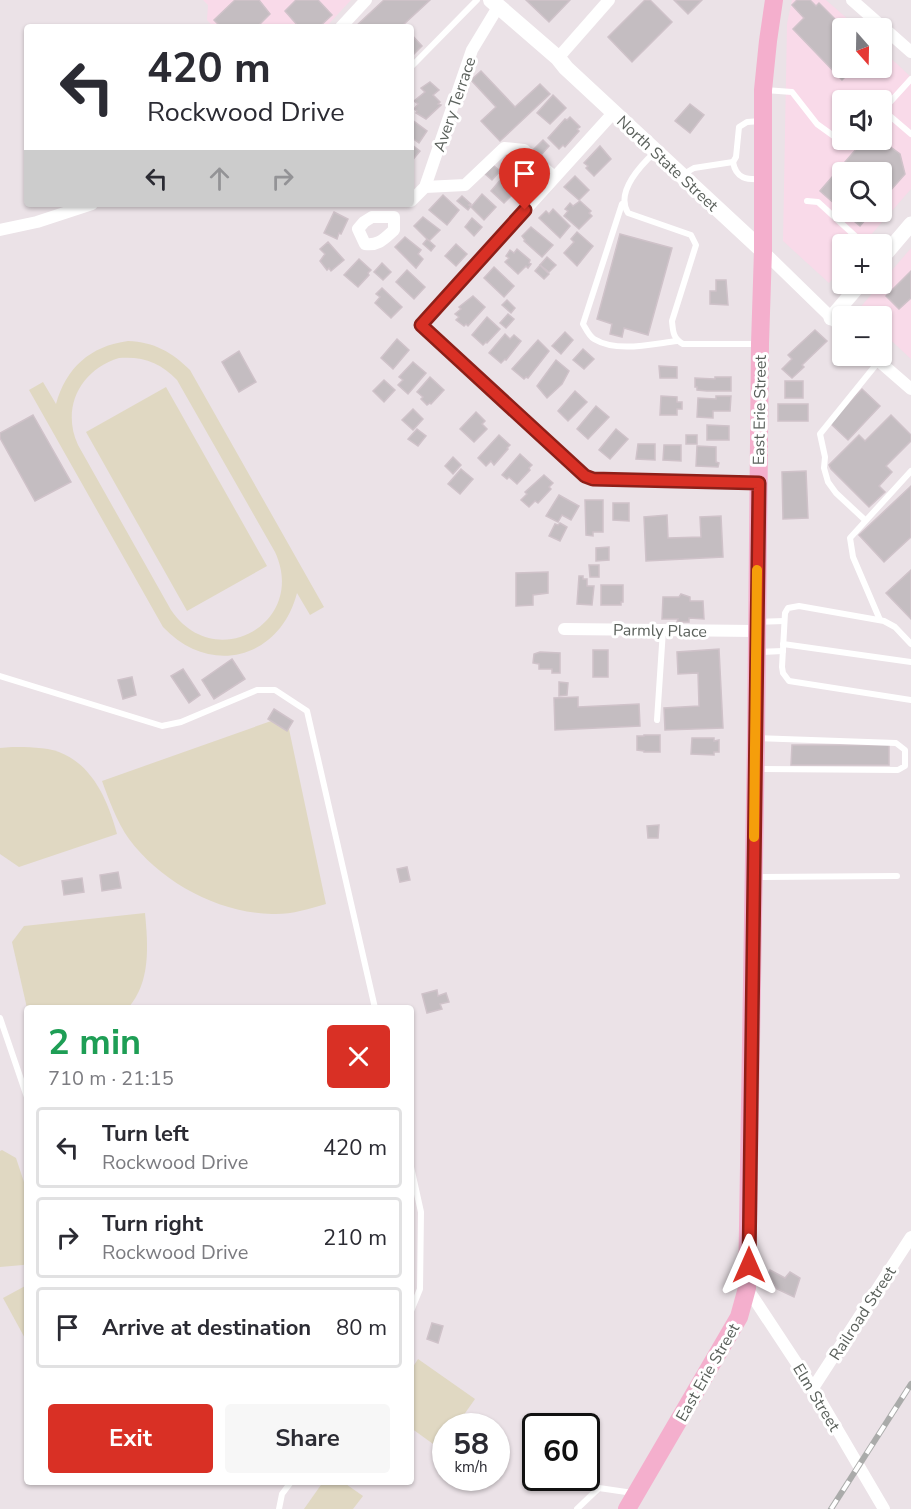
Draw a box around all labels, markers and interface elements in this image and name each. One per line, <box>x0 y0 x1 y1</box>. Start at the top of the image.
north arrow <box>832 18 892 78</box>
map controls <box>832 18 892 366</box>
text: 420 m <box>147 40 271 97</box>
icon: left <box>48 48 126 126</box>
street label: Avery Terrace <box>428 54 481 155</box>
button: sound <box>832 90 892 150</box>
text: Rockwood Drive <box>147 94 345 131</box>
street label: North State Street <box>612 111 723 217</box>
pin <box>499 148 550 210</box>
icon: arrive <box>508 157 541 190</box>
icon: left <box>140 162 173 195</box>
icon: ahead <box>203 162 236 195</box>
icon: right <box>266 162 299 195</box>
button: search <box>832 162 892 222</box>
button: + <box>832 234 892 294</box>
button: − <box>832 306 892 366</box>
street label: East Erie Street <box>748 354 772 465</box>
street label: Parmly Place <box>613 619 707 643</box>
text: 2 min <box>48 1018 141 1067</box>
button: close <box>327 1025 390 1088</box>
text: 710 m · 21:15 <box>48 1065 174 1092</box>
text: Turn left <box>102 1119 189 1149</box>
icon: left <box>51 1131 84 1164</box>
text: 420 m <box>323 1133 387 1163</box>
text: Rockwood Drive <box>102 1149 248 1176</box>
text: Turn right <box>102 1209 203 1239</box>
icon: right <box>51 1221 84 1254</box>
text: 210 m <box>323 1223 387 1253</box>
position arrow <box>717 1233 781 1297</box>
text: Rockwood Drive <box>102 1239 248 1266</box>
street label: Railroad Street <box>824 1262 902 1365</box>
icon: arrive <box>51 1311 84 1344</box>
text: Arrive at destination <box>102 1313 311 1343</box>
text: 80 m <box>336 1313 387 1343</box>
street label: East Erie Street <box>671 1319 745 1426</box>
street label: Elm Street <box>787 1359 845 1436</box>
button: Exit <box>48 1404 213 1473</box>
button: Share <box>225 1404 390 1473</box>
speed limit sign: 60 <box>522 1413 600 1491</box>
text: 58 <box>453 1424 489 1465</box>
text: km/h <box>454 1457 488 1477</box>

